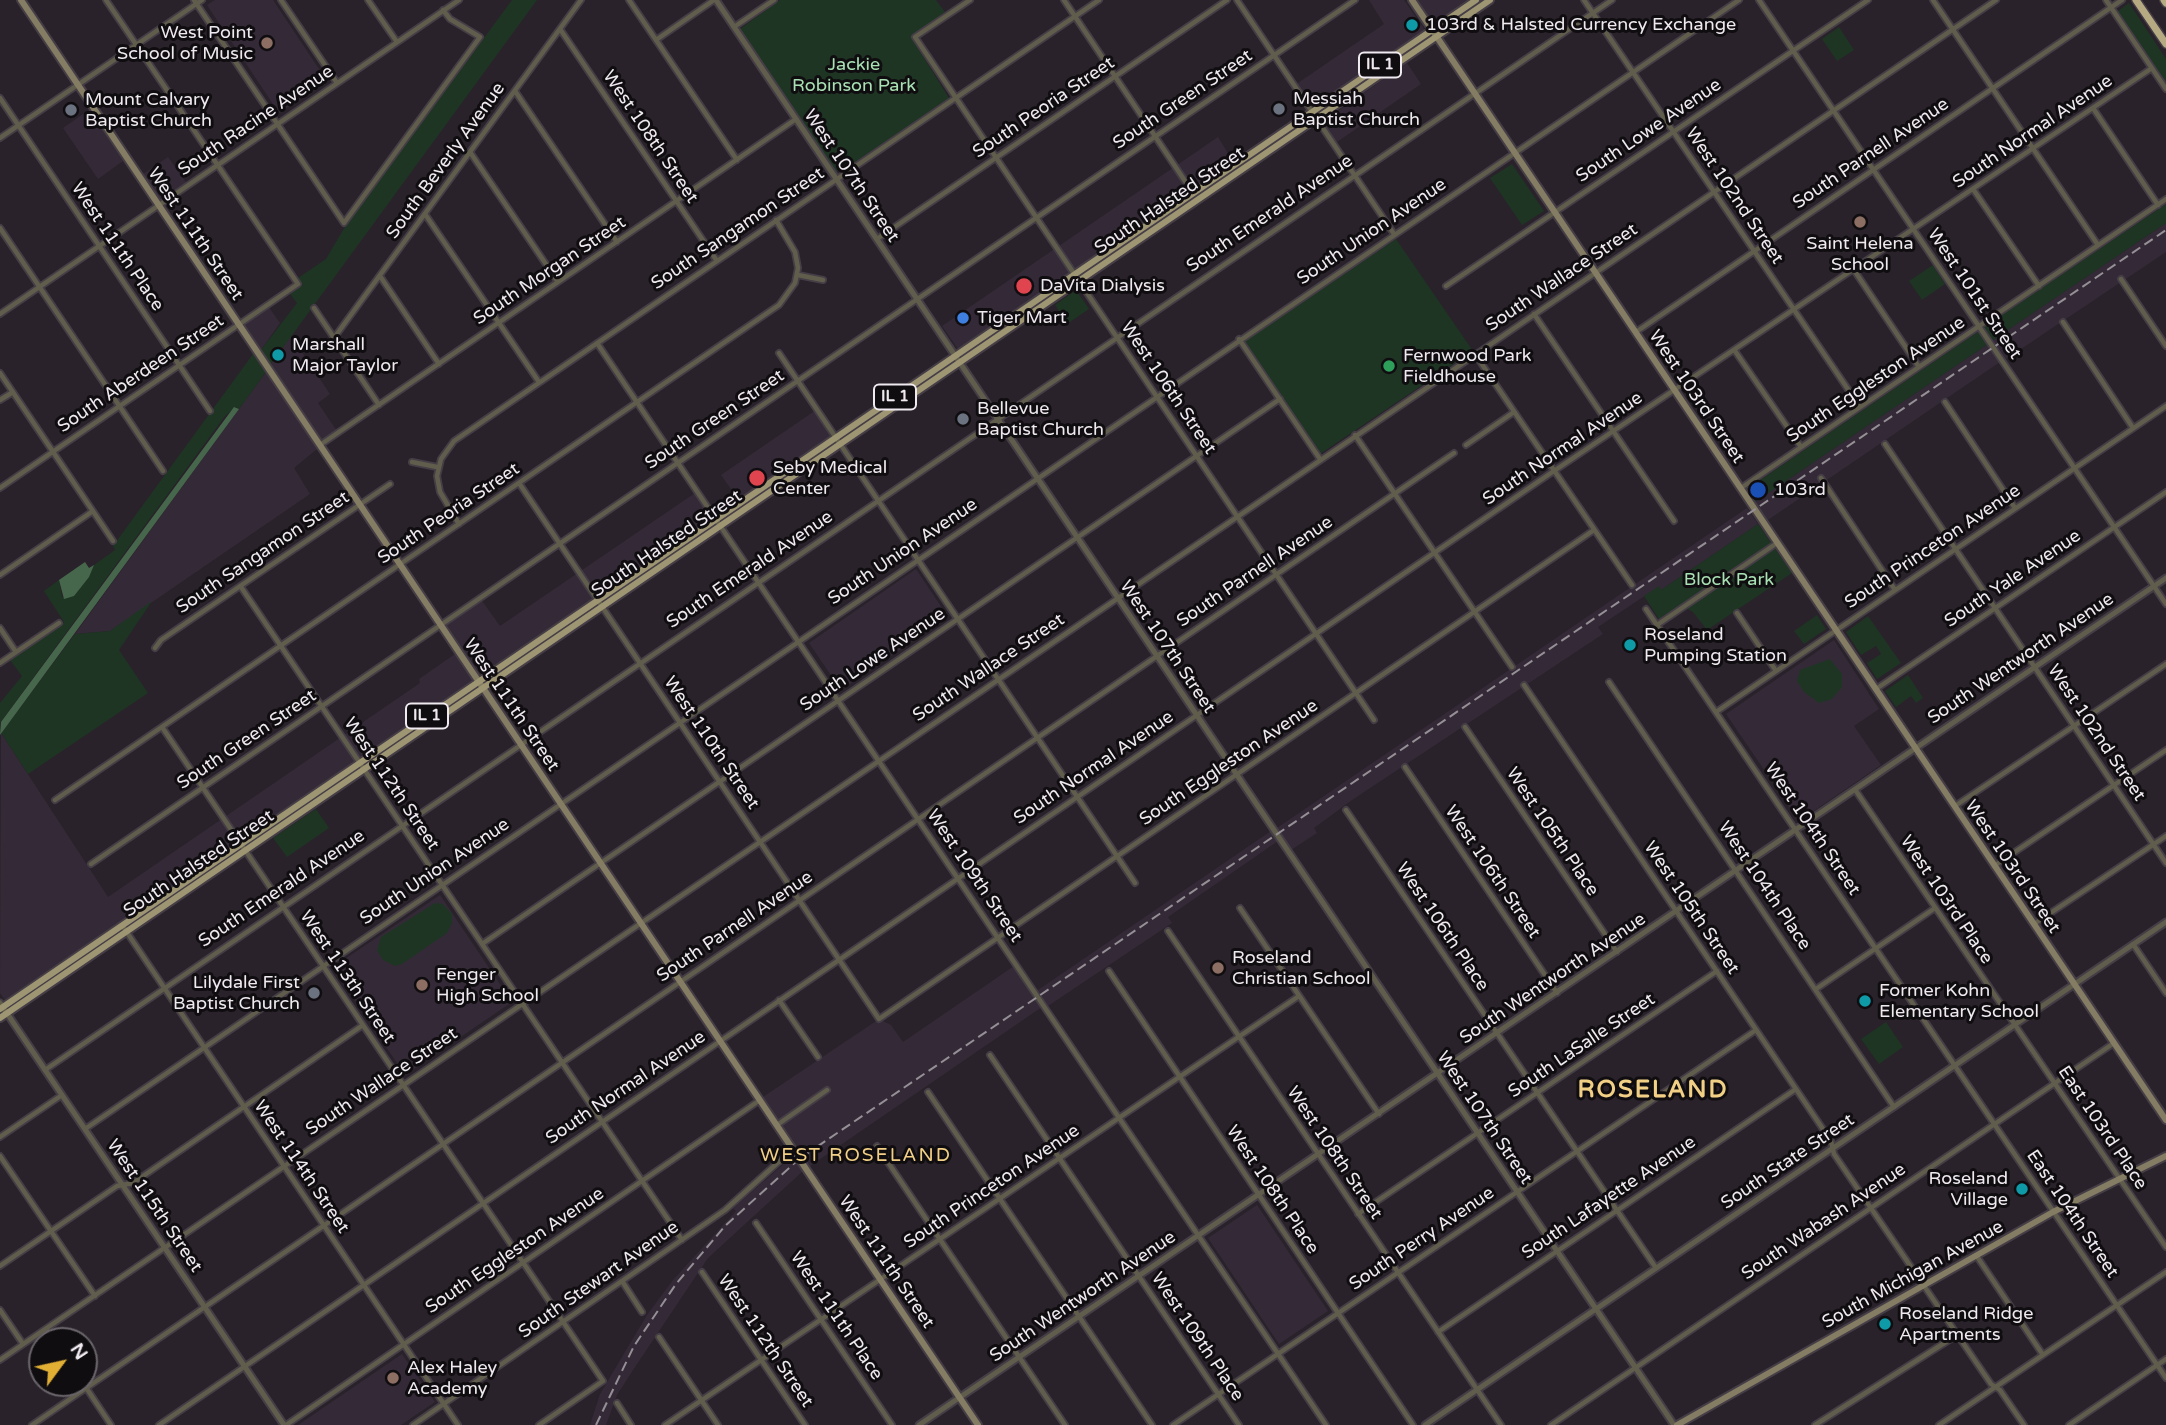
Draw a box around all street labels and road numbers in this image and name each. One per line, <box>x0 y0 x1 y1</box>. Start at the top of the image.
street label: South Green Street <box>1109 45 1257 155</box>
street label: South Peoria Street <box>969 53 1119 163</box>
road number: IL 1 <box>1359 53 1401 78</box>
street label: South Racine Avenue <box>174 61 338 181</box>
street label: West 108th Street <box>598 66 702 208</box>
street label: South Normal Avenue <box>1949 71 2117 193</box>
street label: South Lowe Avenue <box>1572 74 1726 188</box>
street label: South Beverly Avenue <box>382 79 510 243</box>
street label: South Parnell Avenue <box>1789 94 1953 214</box>
street label: West 107th Street <box>799 105 903 247</box>
street label: West 102nd Street <box>1680 124 1788 268</box>
street label: South Halsted Street <box>1091 143 1249 259</box>
street label: South Emerald Avenue <box>1183 150 1357 278</box>
street label: West 111th Street <box>143 163 247 305</box>
street label: South Sangamon Street <box>648 163 828 295</box>
street label: South Union Avenue <box>1293 174 1451 290</box>
street label: West 111th Place <box>66 179 168 315</box>
street label: South Morgan Street <box>470 212 630 330</box>
street label: South Wallace Street <box>1482 219 1642 337</box>
street label: West 101st Street <box>1922 224 2026 364</box>
street label: South Aberdeen Street <box>54 310 228 438</box>
street label: South Eggleston Avenue <box>1783 312 1969 448</box>
street label: West 106th Street <box>1116 317 1220 459</box>
street label: West 103rd Street <box>1644 326 1748 468</box>
street label: South Green Street <box>641 365 789 475</box>
road number: IL 1 <box>874 384 916 410</box>
street label: South Normal Avenue <box>1479 388 1647 510</box>
street label: South Peoria Street <box>374 459 524 569</box>
street label: South Princeton Avenue <box>1841 480 2025 614</box>
street label: South Halsted Street <box>588 486 746 602</box>
street label: South Sangamon Street <box>173 487 353 619</box>
street label: South Union Avenue <box>824 494 982 610</box>
street label: South Emerald Avenue <box>663 506 837 634</box>
street label: South Parnell Avenue <box>1173 512 1337 632</box>
street label: South Yale Avenue <box>1941 525 2085 633</box>
street label: West 107th Street <box>1115 576 1219 718</box>
street label: South Wentworth Avenue <box>1924 589 2118 729</box>
street label: South Lowe Avenue <box>796 603 950 717</box>
street label: South Wallace Street <box>909 609 1069 727</box>
street label: West 111th Street <box>459 634 563 776</box>
street label: West 102nd Street <box>2042 661 2150 805</box>
street label: West 110th Street <box>659 672 763 814</box>
street label: South Green Street <box>173 685 321 795</box>
street label: South Eggleston Avenue <box>1136 695 1322 831</box>
road number: IL 1 <box>406 704 448 729</box>
street label: South Normal Avenue <box>1010 707 1178 829</box>
street label: West 112th Street <box>339 713 443 855</box>
street label: West 104th Street <box>1760 758 1864 900</box>
street label: West 105th Place <box>1501 764 1603 900</box>
street label: West 103rd Street <box>1960 796 2064 938</box>
street label: West 106th Street <box>1440 801 1544 943</box>
street label: West 109th Street <box>922 805 1026 947</box>
street label: South Halsted Street <box>120 806 278 922</box>
street label: South Union Avenue <box>356 814 514 930</box>
street label: West 104th Place <box>1713 818 1815 954</box>
street label: South Emerald Avenue <box>195 825 369 953</box>
street label: West 103rd Place <box>1895 832 1997 968</box>
street label: West 105th Street <box>1639 837 1743 979</box>
street label: West 106th Place <box>1391 859 1493 995</box>
street label: South Parnell Avenue <box>653 867 817 987</box>
street label: West 113th Street <box>295 906 399 1048</box>
street label: South Wentworth Avenue <box>1456 909 1650 1049</box>
street label: South LaSalle Street <box>1505 989 1659 1103</box>
street label: South Wallace Street <box>302 1023 462 1141</box>
street label: South Normal Avenue <box>542 1027 710 1149</box>
street label: West 107th Street <box>1432 1047 1536 1189</box>
street label: East 103rd Place <box>2053 1062 2151 1194</box>
street label: West 108th Street <box>1282 1082 1386 1224</box>
street label: West 114th Street <box>249 1096 353 1238</box>
street label: South State Street <box>1717 1109 1859 1215</box>
street label: South Princeton Avenue <box>900 1120 1084 1254</box>
street label: West 108th Place <box>1221 1122 1323 1258</box>
street label: South Lafayette Avenue <box>1518 1132 1700 1264</box>
street label: West 115th Street <box>102 1135 206 1277</box>
street label: East 104th Street <box>2021 1146 2123 1282</box>
street label: South Wabash Avenue <box>1738 1159 1910 1285</box>
street label: South Perry Avenue <box>1345 1182 1499 1296</box>
street label: South Eggleston Avenue <box>422 1183 608 1319</box>
street label: West 111th Street <box>834 1191 938 1333</box>
street label: South Michigan Avenue <box>1819 1216 2007 1334</box>
street label: South Stewart Avenue <box>515 1217 683 1343</box>
street label: South Wentworth Avenue <box>986 1227 1180 1367</box>
street label: West 111th Place <box>785 1248 887 1384</box>
street label: West 109th Place <box>1146 1269 1248 1405</box>
street label: West 112th Street <box>713 1270 817 1412</box>

